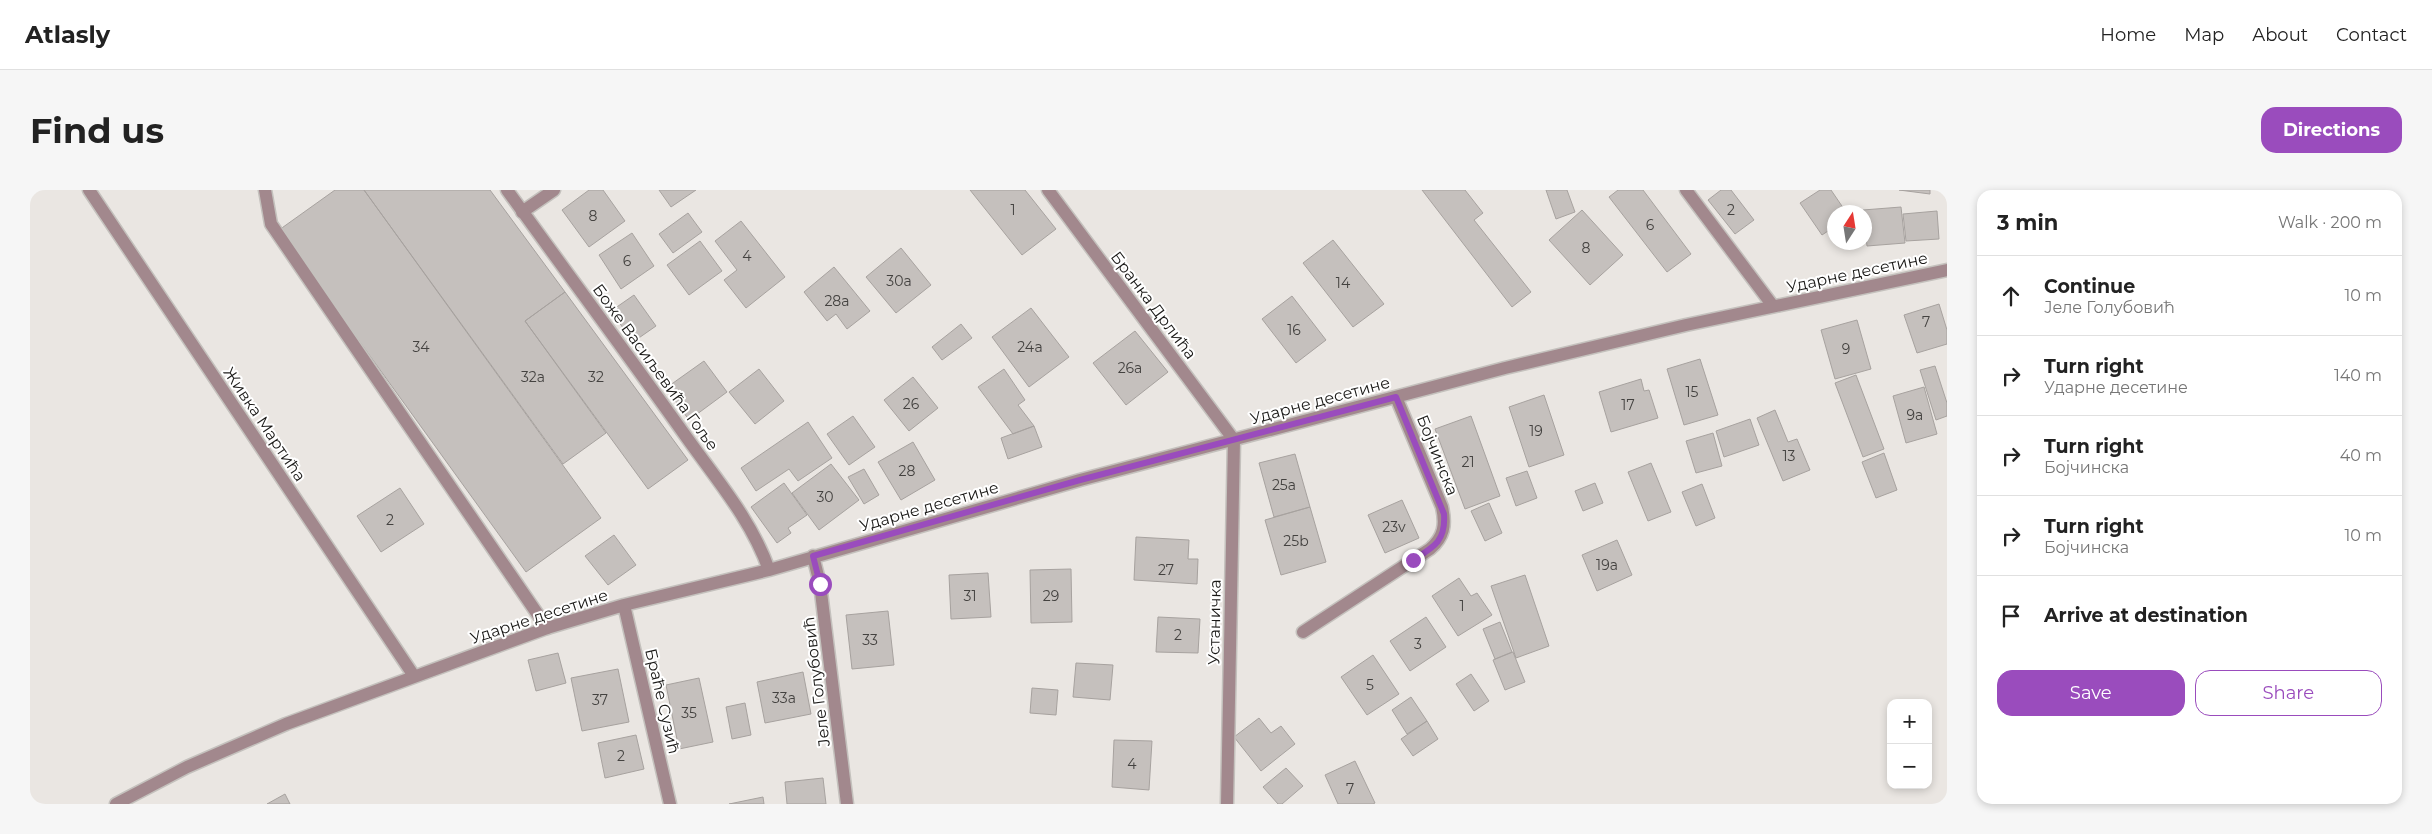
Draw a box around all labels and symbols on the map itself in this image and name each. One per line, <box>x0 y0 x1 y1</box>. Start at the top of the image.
house number: 1 <box>1010 201 1016 219</box>
house number: 2 <box>1727 201 1735 219</box>
north arrow <box>1827 205 1872 250</box>
house number: 8 <box>589 207 598 225</box>
house number: 6 <box>1646 216 1655 234</box>
house number: 8 <box>1582 239 1591 257</box>
house number: 4 <box>742 247 752 265</box>
street label: Бранка Дрлића <box>1107 248 1200 363</box>
street label: Ударне десетине <box>1785 248 1929 297</box>
house number: 6 <box>623 252 632 270</box>
house number: 30a <box>886 272 912 290</box>
house number: 14 <box>1336 274 1351 292</box>
street label: Боже Васиљевића Гоље <box>589 280 722 454</box>
house number: 28a <box>824 292 850 310</box>
house number: 7 <box>1922 313 1930 331</box>
house number: 16 <box>1287 321 1301 339</box>
house number: 34 <box>412 338 430 356</box>
house number: 24a <box>1017 338 1043 356</box>
house number: 9 <box>1842 340 1850 358</box>
house number: 26a <box>1118 359 1142 377</box>
street label: Живка Мартића <box>219 364 310 485</box>
house number: 32a <box>521 368 545 386</box>
house number: 32 <box>588 368 604 386</box>
street label: Ударне десетине <box>1248 373 1392 428</box>
house number: 15 <box>1686 383 1699 401</box>
house number: 26 <box>903 395 920 413</box>
house number: 17 <box>1621 396 1635 414</box>
house number: 9a <box>1907 406 1923 424</box>
street label: Бојчинска <box>1413 412 1462 498</box>
house number: 19 <box>1529 422 1543 440</box>
house number: 13 <box>1783 447 1796 465</box>
house number: 21 <box>1461 453 1475 471</box>
house number: 28 <box>899 462 916 480</box>
house number: 25a <box>1272 476 1296 494</box>
street label: Ударне десетине <box>857 478 1001 535</box>
house number: 30 <box>816 488 834 506</box>
house number: 2 <box>386 511 394 529</box>
house number: 23v <box>1382 518 1406 536</box>
house number: 25b <box>1283 532 1309 550</box>
route end <box>1402 549 1425 572</box>
house number: 19a <box>1596 556 1618 574</box>
house number: 27 <box>1158 561 1174 579</box>
route start <box>809 573 832 596</box>
street label: Устаничка <box>1204 579 1225 665</box>
street label: Ударне десетине <box>468 585 611 648</box>
house number: 31 <box>964 587 976 605</box>
house number: 29 <box>1043 587 1059 605</box>
house number: 1 <box>1459 597 1465 615</box>
street label: Јеле Голубовић <box>799 616 834 748</box>
house number: 2 <box>1174 626 1182 644</box>
house number: 33 <box>862 631 878 649</box>
house number: 3 <box>1414 635 1422 653</box>
street label: Браће Сузић <box>641 647 684 756</box>
house number: 5 <box>1366 676 1374 694</box>
house number: 33a <box>772 689 796 707</box>
house number: 37 <box>592 691 608 709</box>
house number: 35 <box>681 704 697 722</box>
house number: 2 <box>617 747 625 765</box>
house number: 4 <box>1127 755 1137 773</box>
house number: 7 <box>1346 780 1354 798</box>

